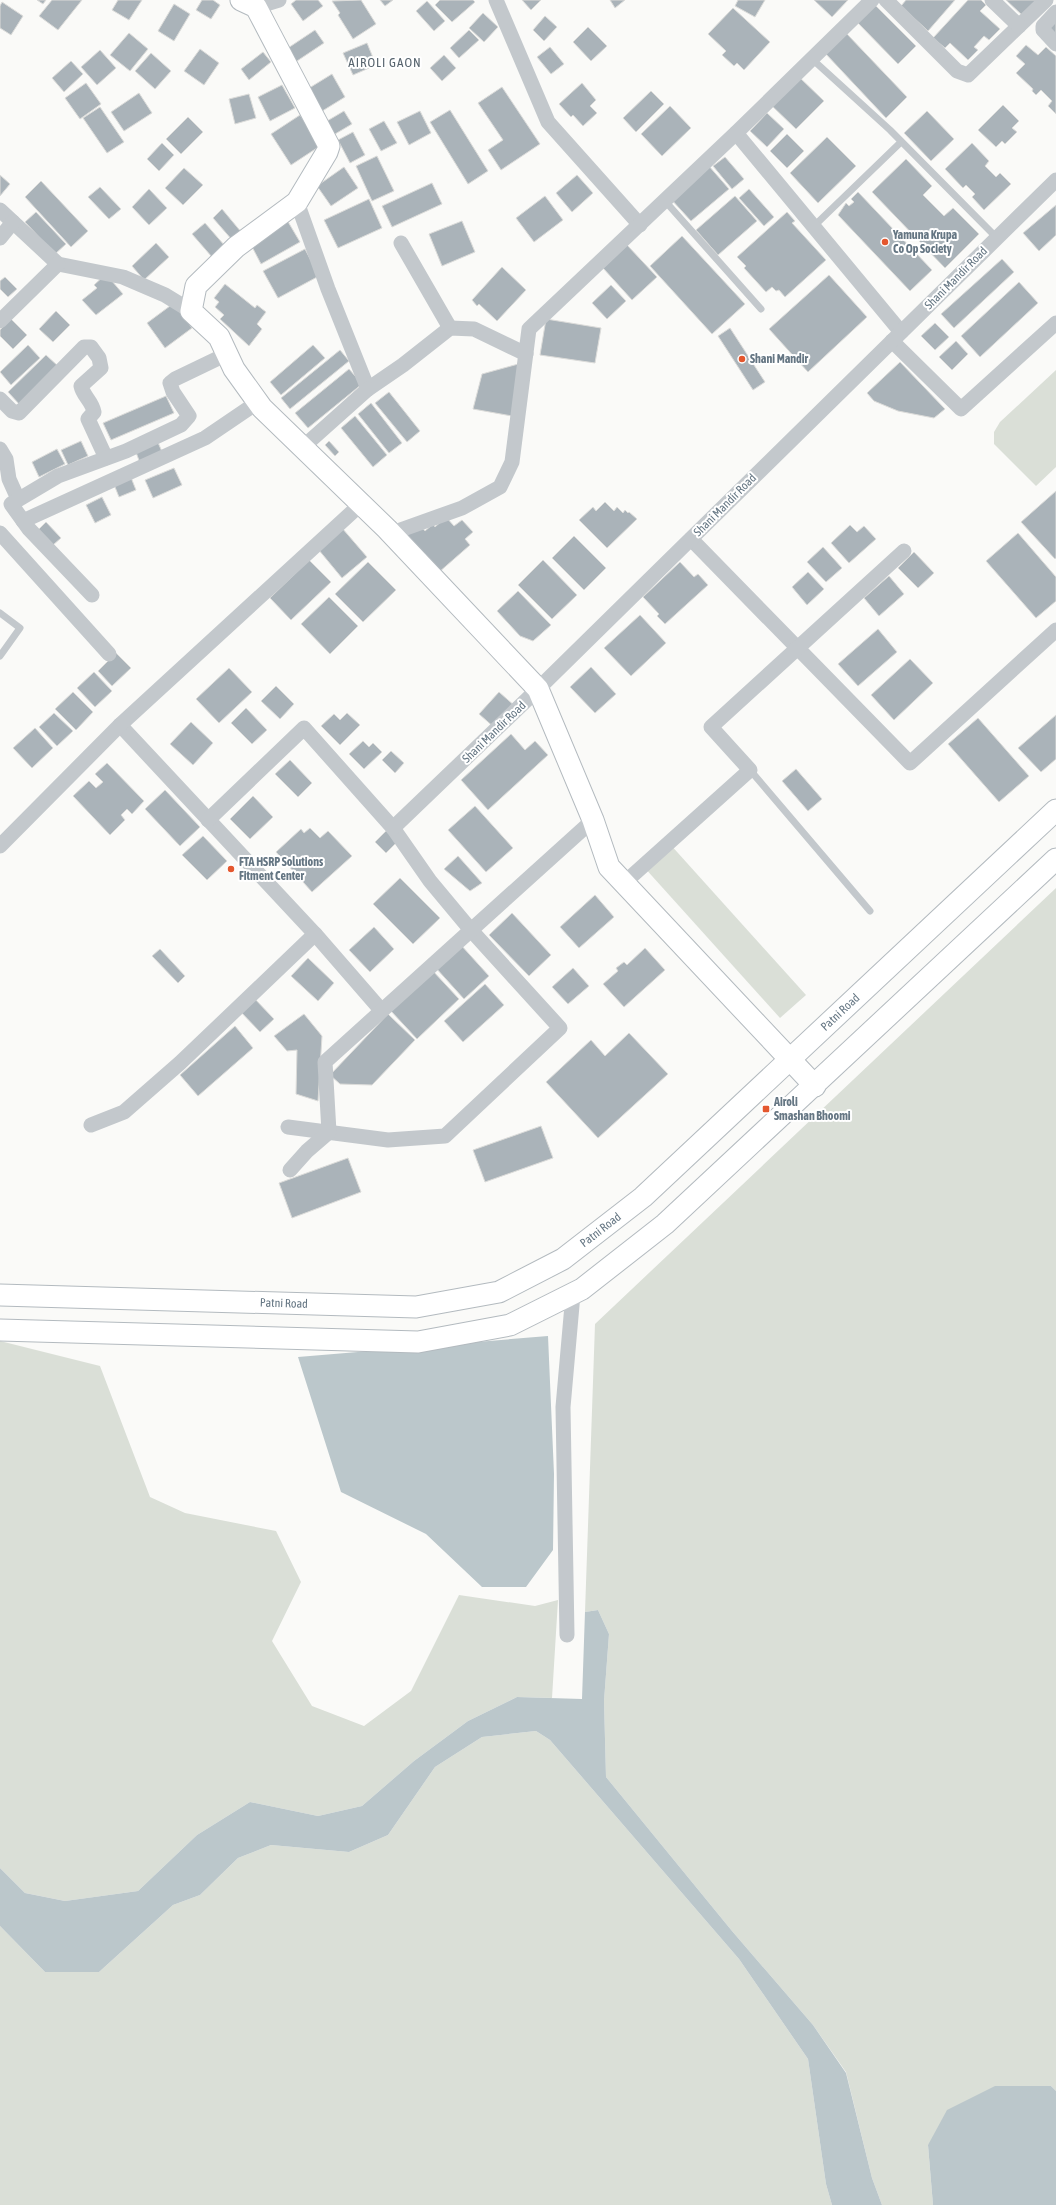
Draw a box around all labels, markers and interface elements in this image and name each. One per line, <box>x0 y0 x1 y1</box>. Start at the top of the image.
district label: AIROLI GAON <box>348 55 422 70</box>
place label: Yamuna Krupa Co Op Society <box>892 228 958 256</box>
marker: Yamuna Krupa Co Op Society <box>880 237 890 247</box>
street label: Shani Mandir Road <box>922 244 990 312</box>
place label: Shani Mandir <box>750 352 809 366</box>
marker: Shani Mandir <box>737 354 747 364</box>
street label: Shani Mandir Road <box>691 471 759 539</box>
street label: Shani Mandir Road <box>459 698 529 766</box>
place label: FTA HSRP Solutions Fitment Center <box>239 855 324 883</box>
marker: FTA HSRP Solutions Fitment Center <box>226 864 236 874</box>
street label: Patni Road <box>818 991 862 1034</box>
place label: Airoli Smashan Bhoomi <box>773 1095 851 1123</box>
marker: Airoli Smashan Bhoomi <box>761 1104 771 1114</box>
street label: Patni Road <box>577 1210 624 1250</box>
street label: Patni Road <box>260 1296 308 1311</box>

